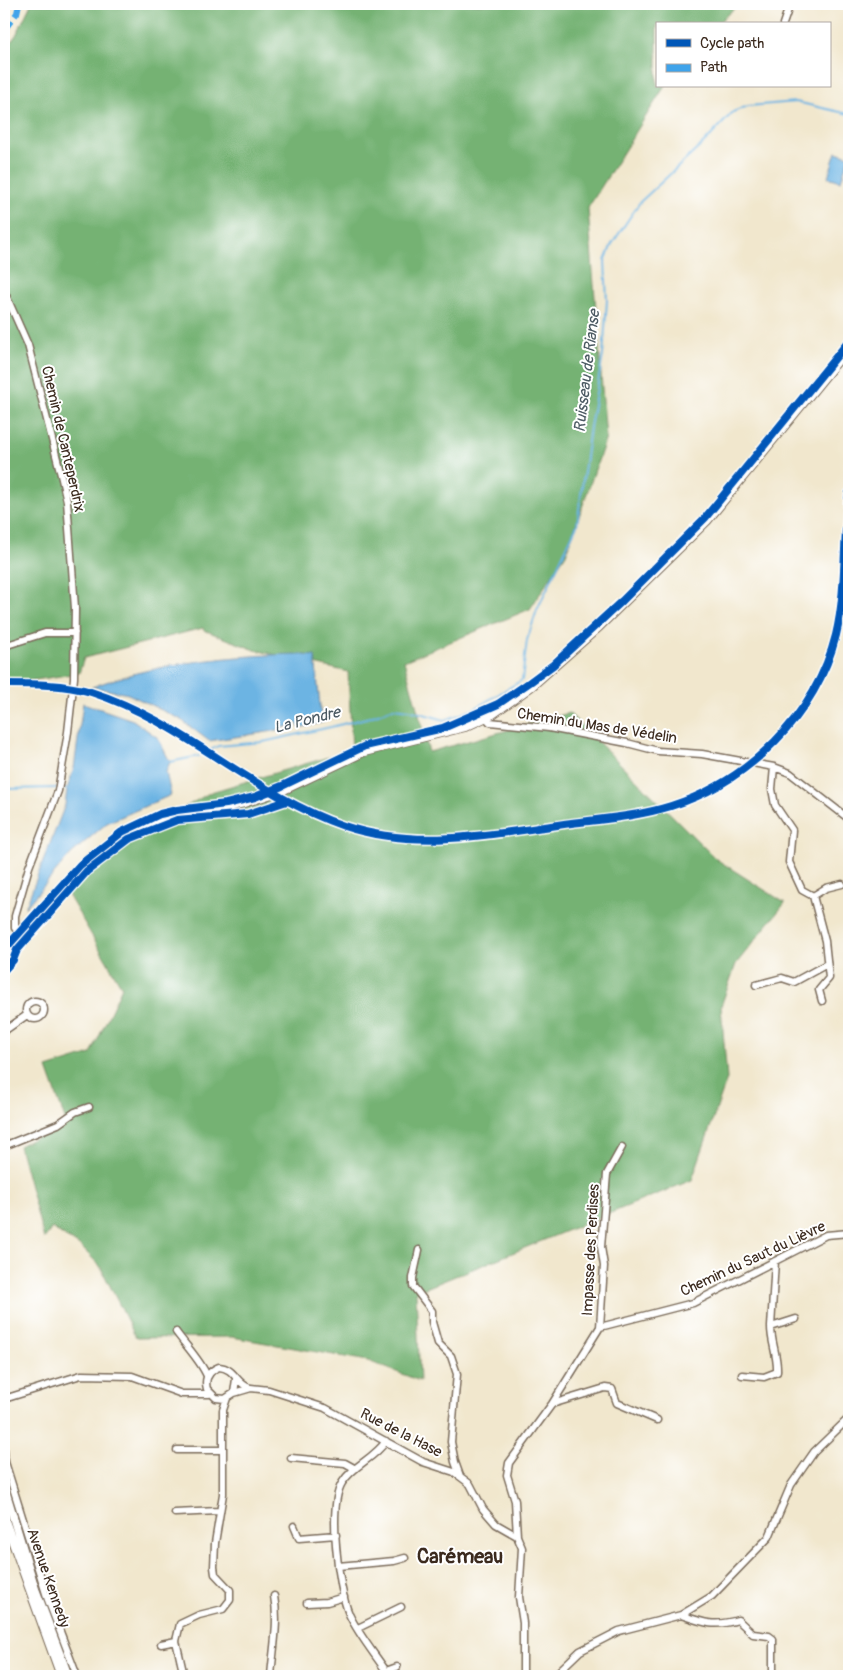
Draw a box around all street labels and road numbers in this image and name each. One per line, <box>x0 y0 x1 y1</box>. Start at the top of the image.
street label: Chemin de Canteperdrix <box>37 364 89 514</box>
street label: Chemin du Mas de Védelin <box>516 704 678 748</box>
street label: Impasse des Perdises <box>578 1183 604 1316</box>
street label: Chemin du Saut du Lièvre <box>677 1217 829 1301</box>
street label: Rue de la Hase <box>357 1404 446 1462</box>
street label: Avenue Kennedy <box>22 1526 74 1631</box>

